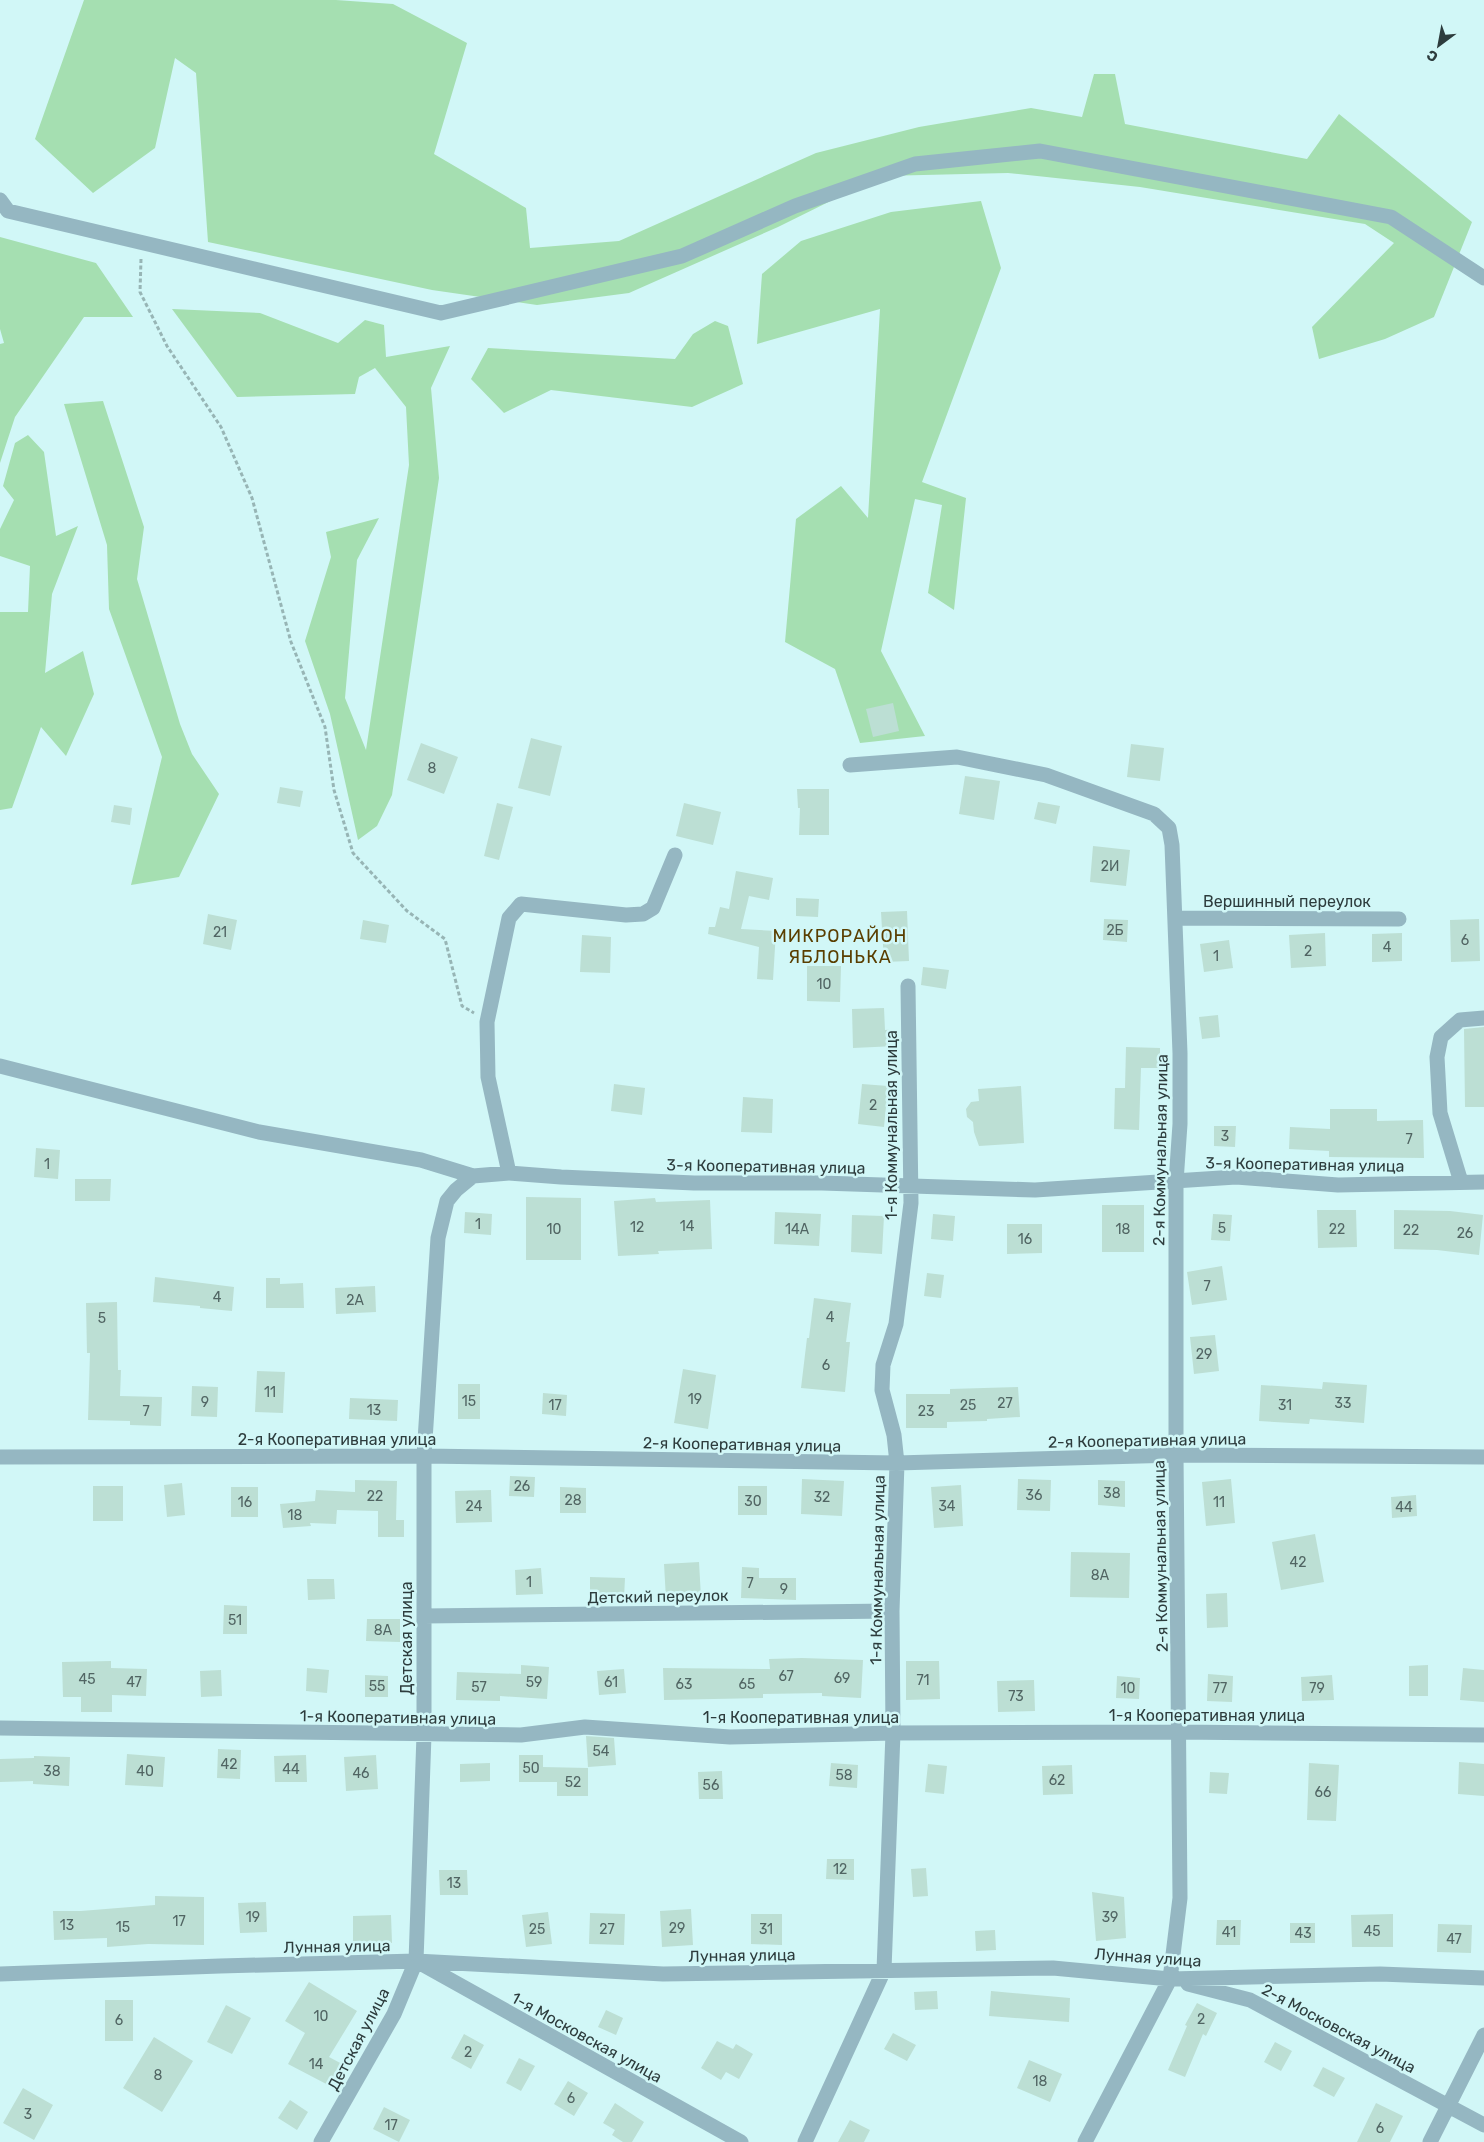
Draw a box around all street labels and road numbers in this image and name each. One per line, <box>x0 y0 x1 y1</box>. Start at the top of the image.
street label: Вершинный переулок <box>1203 892 1371 911</box>
street label: 1-я Коммунальная улица <box>882 1030 901 1220</box>
street label: 2-я Коммунальная улица <box>1149 1054 1172 1246</box>
street label: 3-я Кооперативная улица <box>1205 1153 1405 1176</box>
street label: 3-я Кооперативная улица <box>666 1155 866 1178</box>
street label: 2-я Кооперативная улица <box>1048 1429 1246 1452</box>
street label: 2-я Кооперативная улица <box>238 1430 436 1449</box>
street label: 2-я Кооперативная улица <box>643 1433 841 1456</box>
street label: 2-я Коммунальная улица <box>1149 1460 1172 1652</box>
street label: 1-я Коммунальная улица <box>866 1475 889 1665</box>
street label: Детская улица <box>397 1581 416 1695</box>
street label: Детский переулок <box>587 1586 729 1607</box>
street label: 1-я Кооперативная улица <box>300 1706 496 1729</box>
street label: 1-я Кооперативная улица <box>1109 1706 1305 1725</box>
street label: 1-я Кооперативная улица <box>703 1708 899 1727</box>
street label: Лунная улица <box>283 1936 391 1957</box>
street label: Лунная улица <box>1094 1944 1202 1971</box>
street label: Лунная улица <box>688 1945 796 1966</box>
street label: 2-я Московская улица <box>1259 1980 1419 2077</box>
street label: Детская улица <box>323 1985 393 2094</box>
street label: 1-я Московская улица <box>508 1988 665 2087</box>

